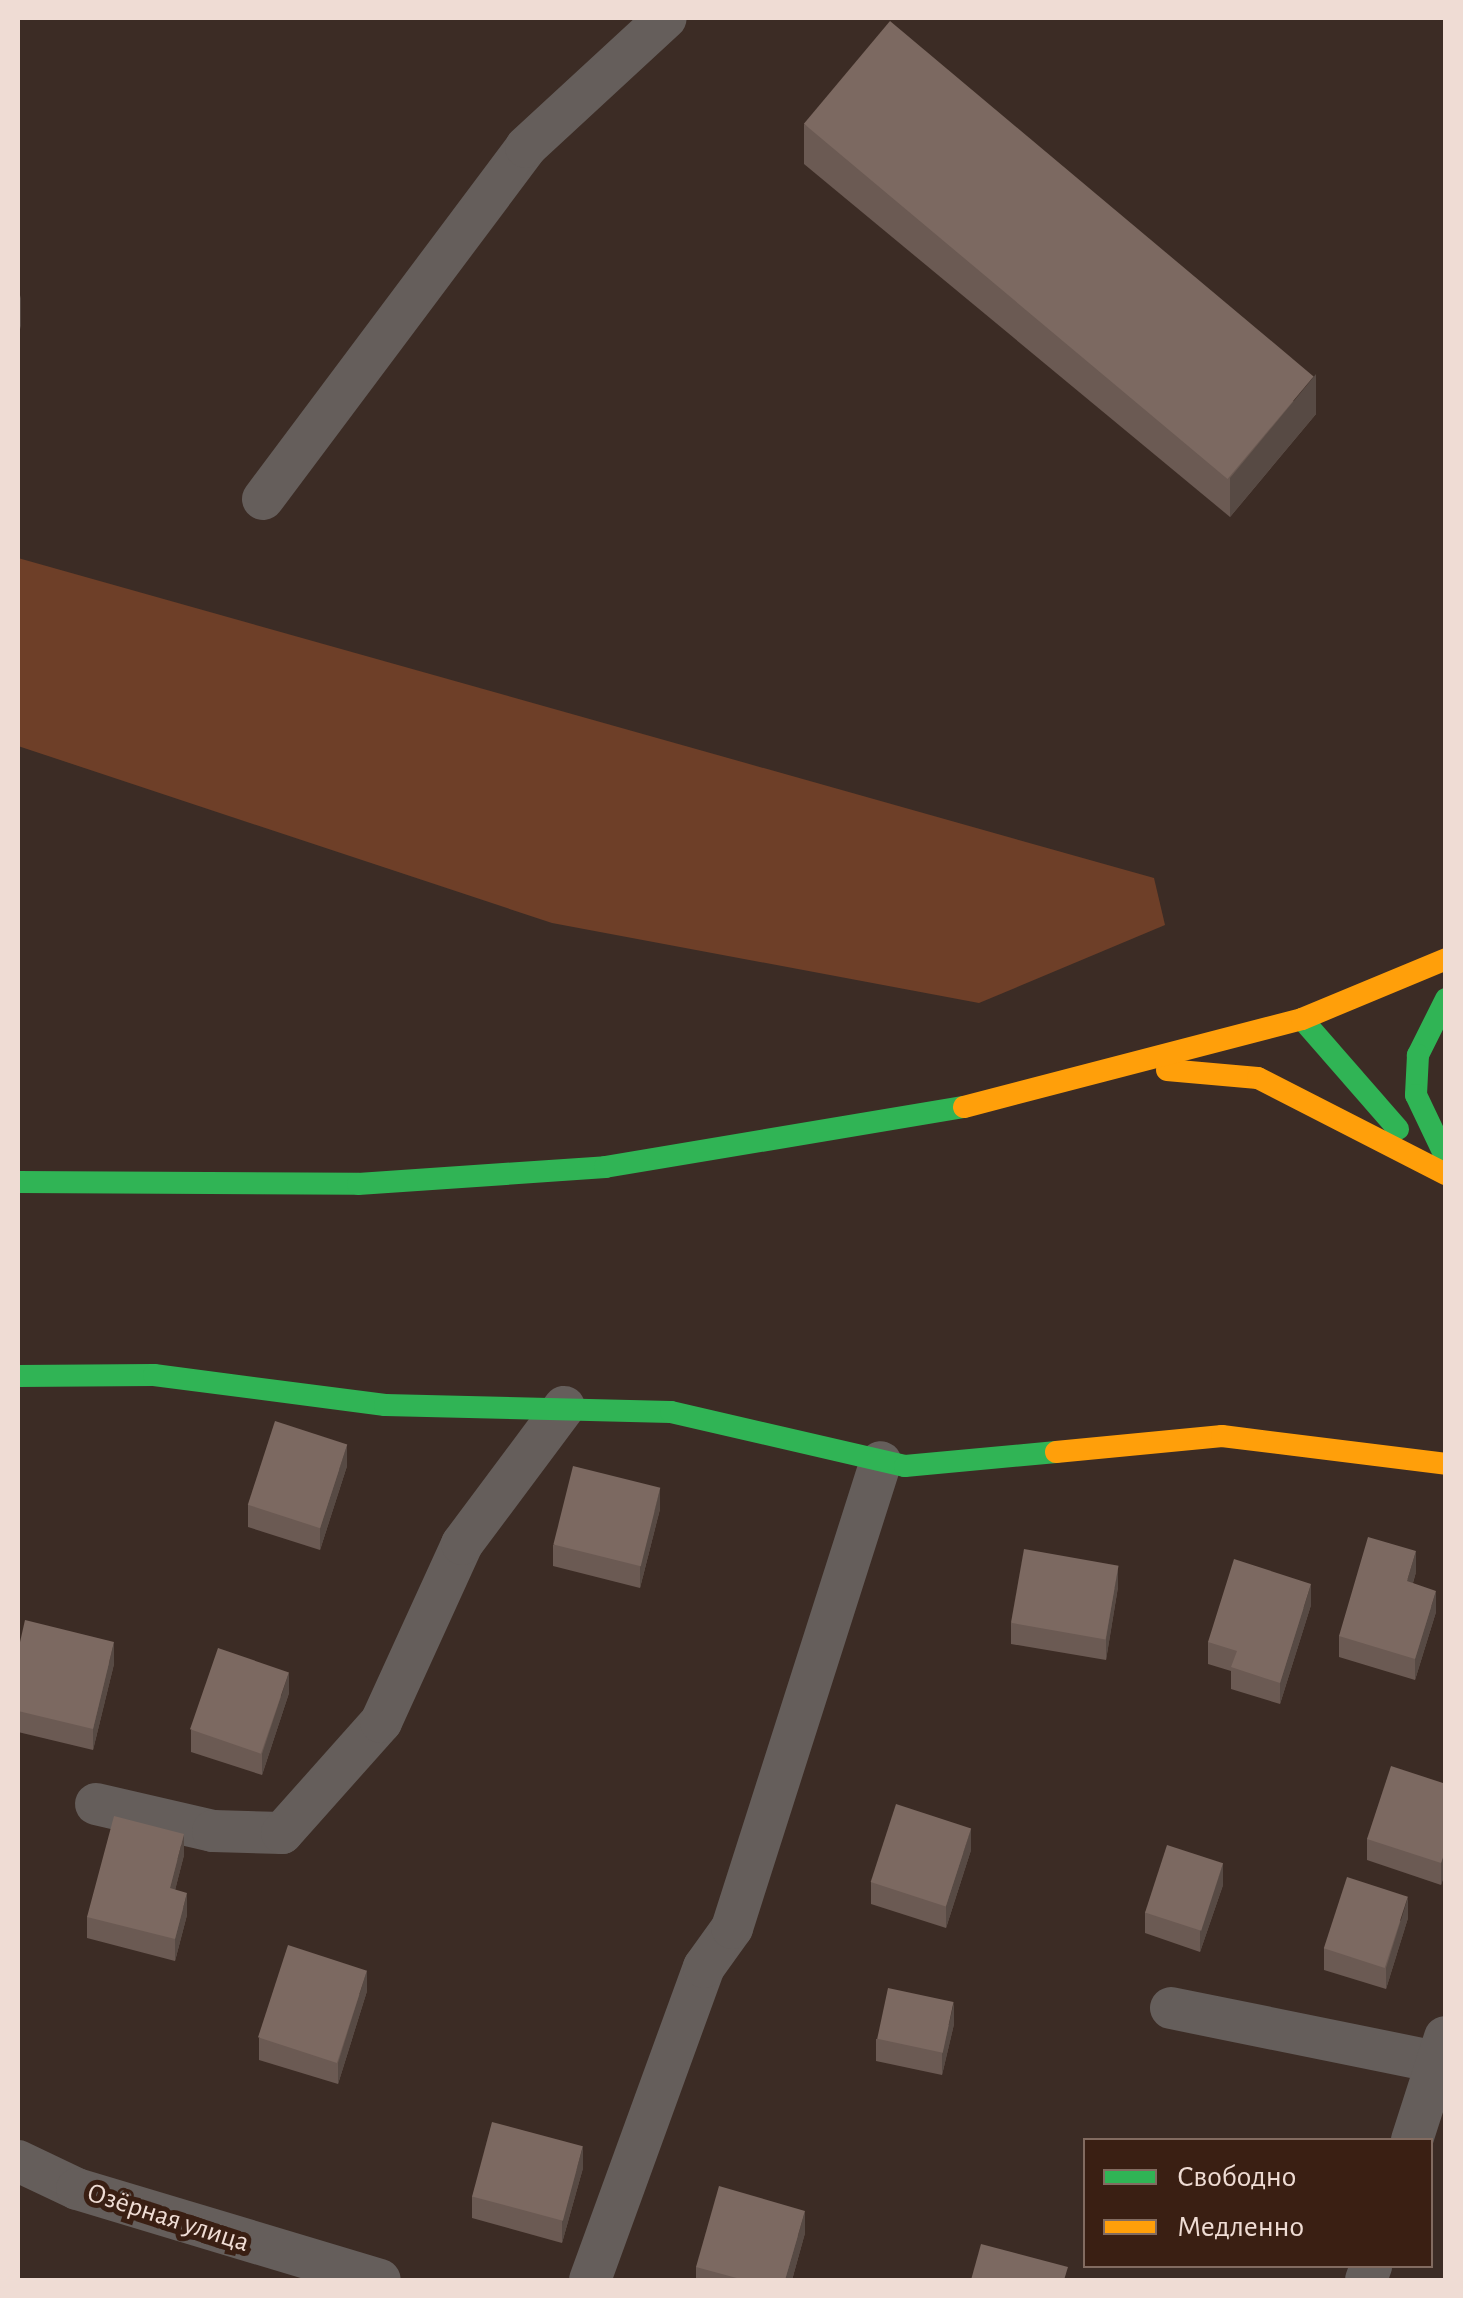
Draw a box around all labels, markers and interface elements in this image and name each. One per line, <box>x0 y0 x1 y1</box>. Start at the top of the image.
legend <box>1083 2138 1433 2268</box>
text: Свободно <box>1177 2162 1296 2192</box>
street label: Озёрная улица <box>83 2176 253 2260</box>
text: Медленно <box>1177 2212 1304 2242</box>

